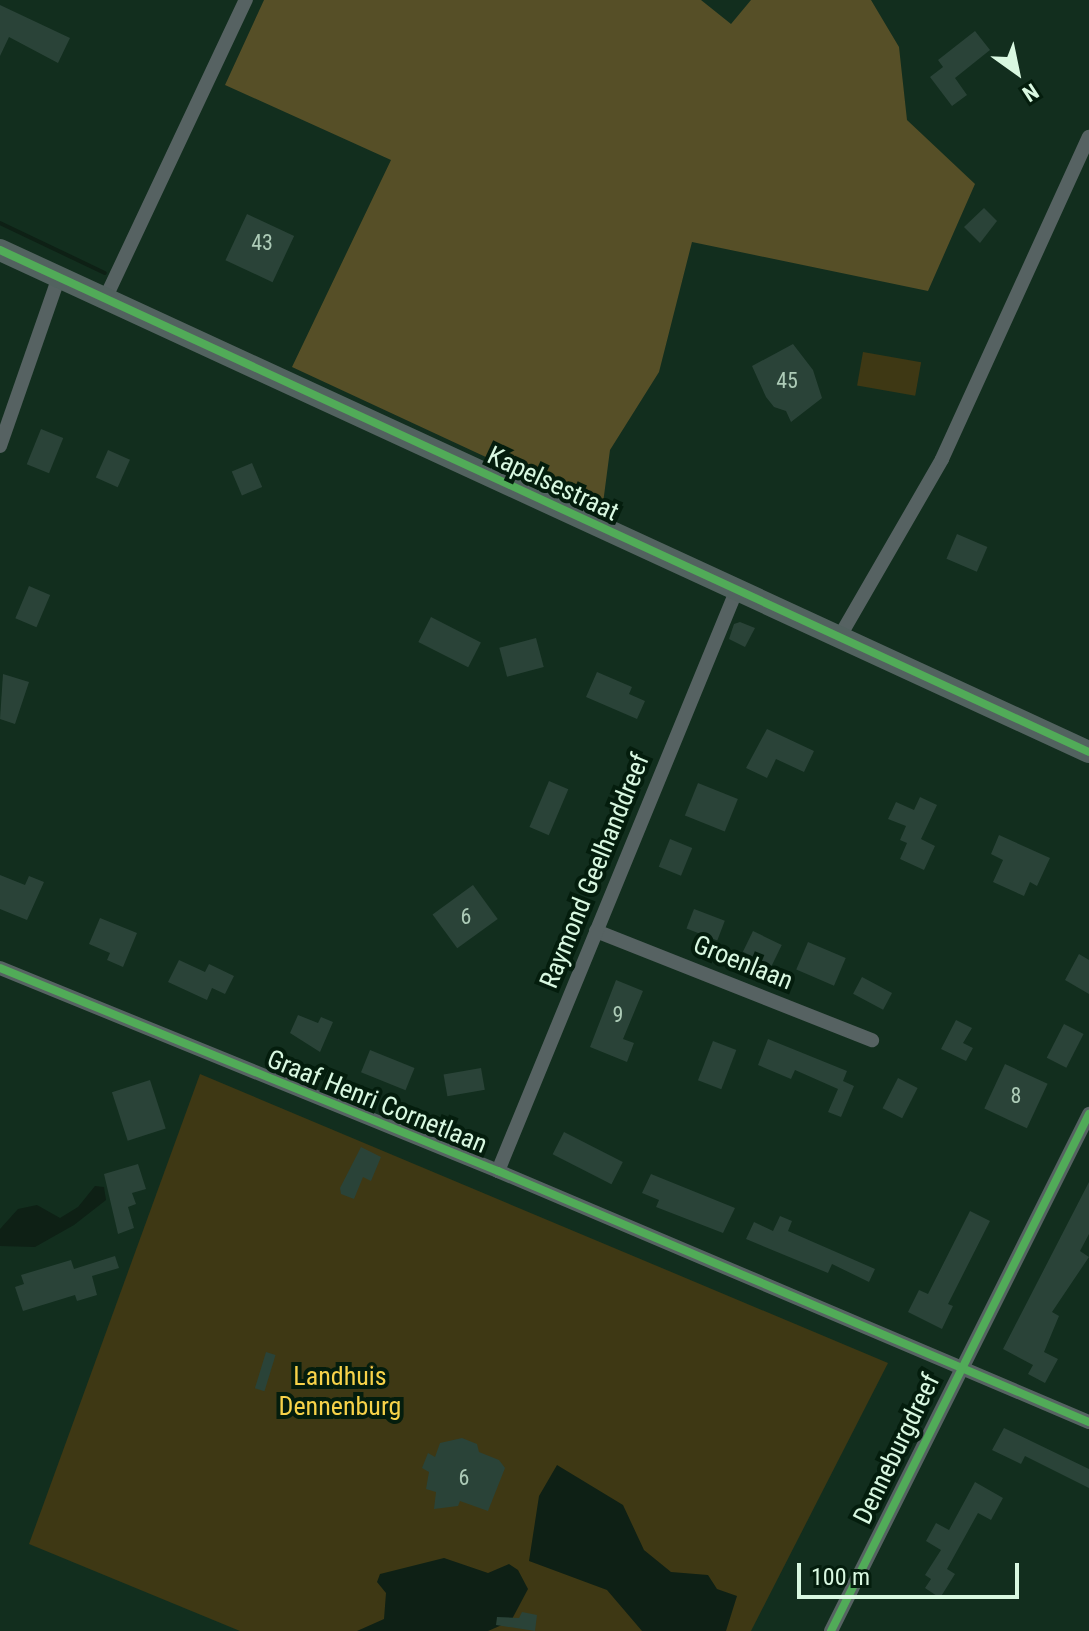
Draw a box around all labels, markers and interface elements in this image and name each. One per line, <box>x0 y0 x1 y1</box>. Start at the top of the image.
north arrow <box>977 32 1057 112</box>
text: N <box>1018 78 1043 107</box>
house number: 43 <box>251 230 273 256</box>
house number: 45 <box>776 368 798 394</box>
street label: Kapelsestraat <box>482 440 624 528</box>
street label: Raymond Geelhanddreef <box>534 749 656 993</box>
house number: 6 <box>461 904 471 930</box>
street label: Groenlaan <box>689 929 797 997</box>
house number: 9 <box>613 1002 623 1028</box>
street label: Graaf Henri Cornetlaan <box>263 1044 491 1160</box>
house number: 8 <box>1011 1083 1021 1109</box>
park label: Landhuis Dennenburg <box>279 1361 401 1422</box>
street label: Denneburgdreef <box>847 1369 947 1529</box>
house number: 6 <box>459 1465 469 1491</box>
scale bar <box>801 1547 1023 1597</box>
text: 100 m <box>811 1563 870 1591</box>

